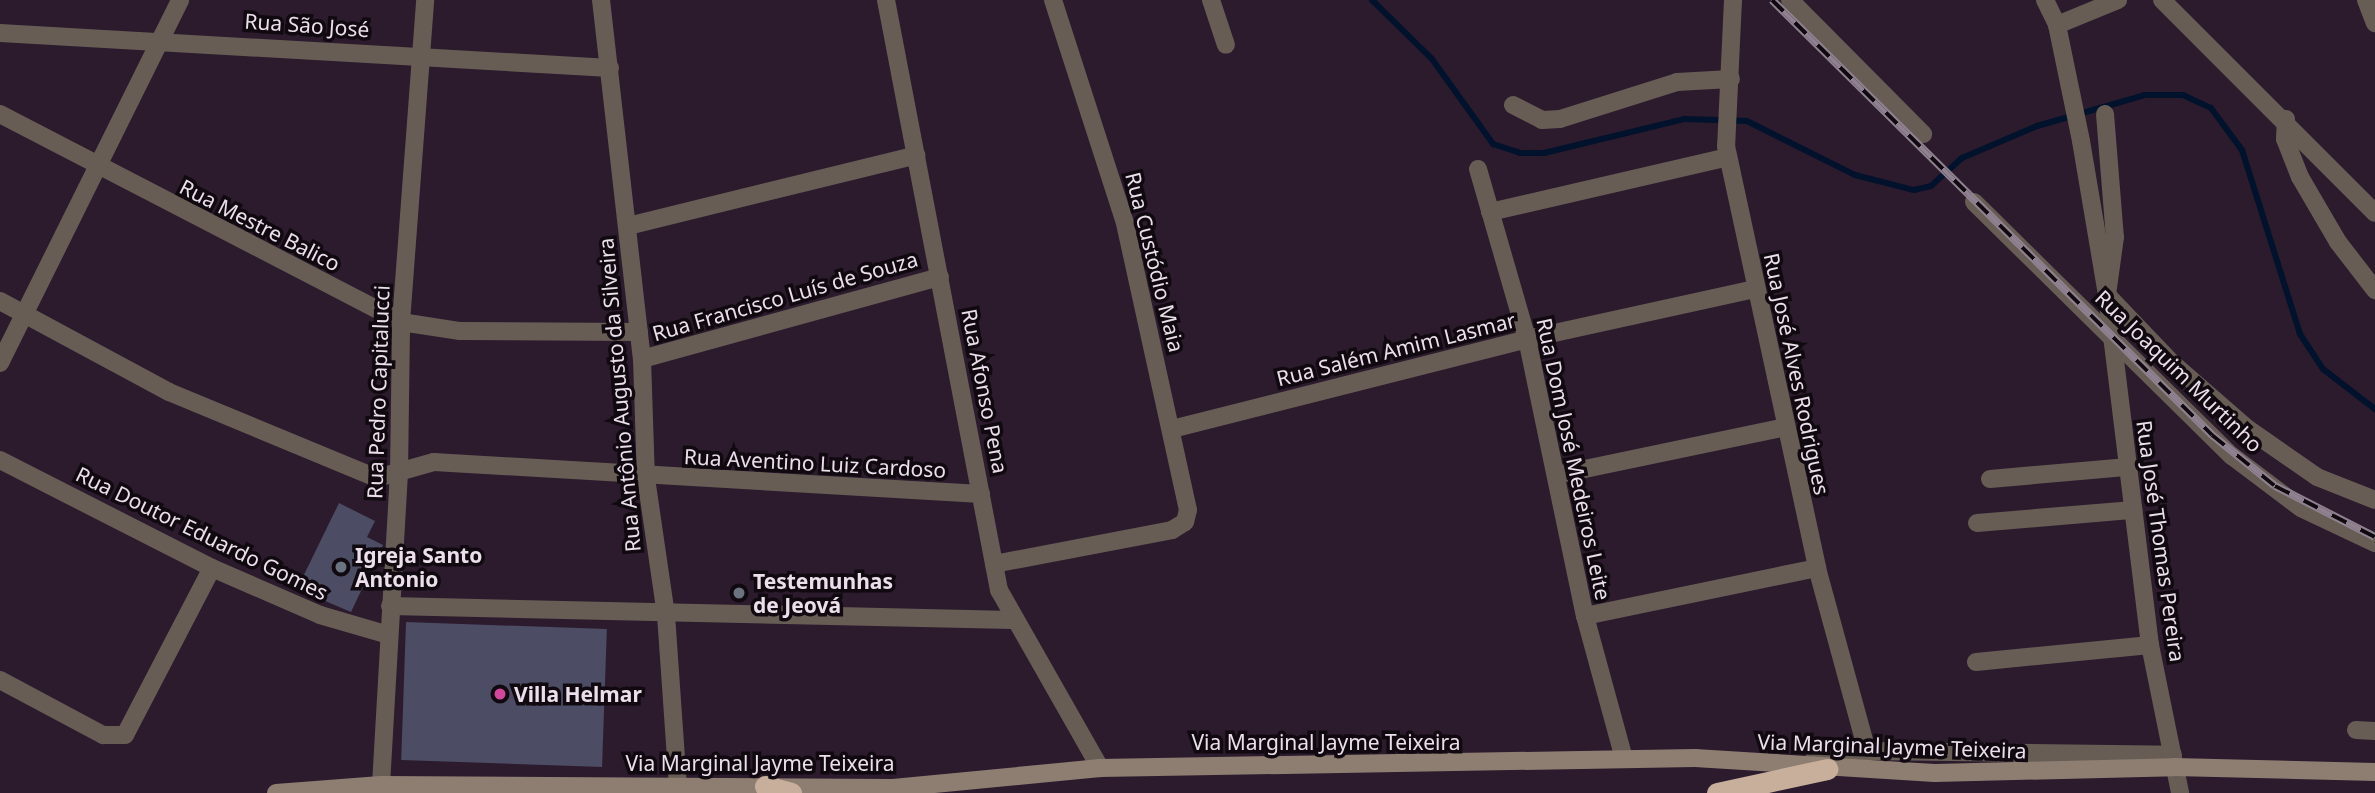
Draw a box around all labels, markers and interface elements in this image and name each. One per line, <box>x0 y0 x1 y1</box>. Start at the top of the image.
street label: Rua São José <box>244 8 370 42</box>
street label: Rua Custódio Maia <box>1120 169 1190 355</box>
street label: Rua Mestre Balico <box>176 174 344 276</box>
street label: Rua Antônio Augusto da Silveira <box>593 237 645 553</box>
street label: Rua Francisco Luís de Souza <box>649 246 921 346</box>
street label: Rua José Alves Rodrigues <box>1759 251 1835 497</box>
street label: Rua Pedro Capitalucci <box>362 285 394 499</box>
street label: Rua Joaquim Murtinho <box>2090 285 2268 457</box>
street label: Rua Afonso Pena <box>957 307 1013 475</box>
street label: Rua Salém Amim Lasmar <box>1274 307 1518 391</box>
street label: Rua Dom José Medeiros Leite <box>1532 316 1616 602</box>
street label: Rua José Thomas Pereira <box>2132 419 2190 663</box>
street label: Rua Aventino Luiz Cardoso <box>683 444 947 482</box>
street label: Rua Doutor Eduardo Gomes <box>72 461 332 605</box>
place label: Igreja Santo Antonio <box>355 542 482 592</box>
marker: Igreja Santo Antonio <box>333 559 349 575</box>
place label: Testemunhas de Jeová <box>753 568 893 618</box>
marker: Testemunhas de Jeová <box>731 585 747 601</box>
place label: Villa Helmar <box>514 681 642 707</box>
marker: Villa Helmar <box>492 686 508 702</box>
street label: Via Marginal Jayme Teixeira <box>1191 729 1461 755</box>
street label: Via Marginal Jayme Teixeira <box>1757 729 2027 763</box>
street label: Via Marginal Jayme Teixeira <box>625 750 895 776</box>

